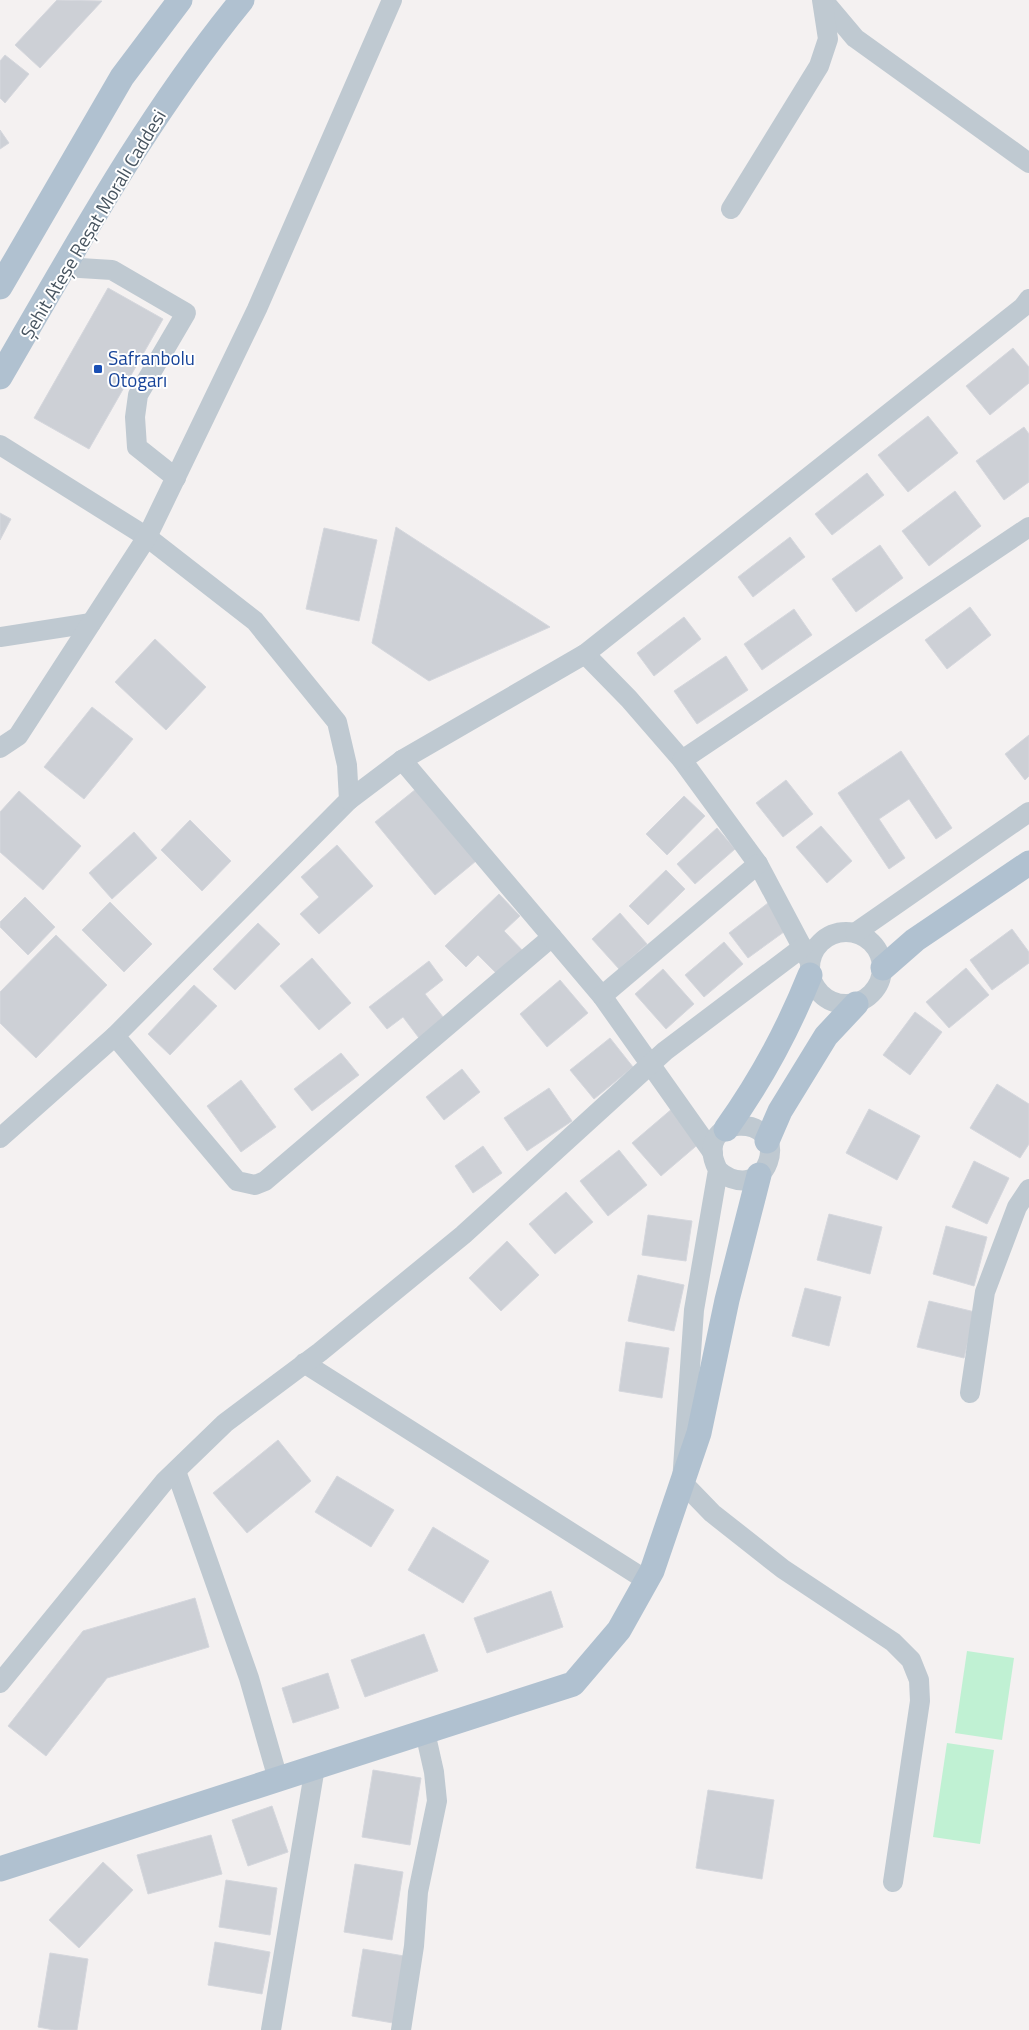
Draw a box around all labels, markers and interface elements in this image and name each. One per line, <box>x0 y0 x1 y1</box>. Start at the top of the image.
street label: Şehit Ateşe Reşat Moralı Caddesi <box>13 104 173 344</box>
place label: Safranbolu Otogarı <box>108 343 195 394</box>
marker: Safranbolu Otogarı <box>92 363 104 375</box>

